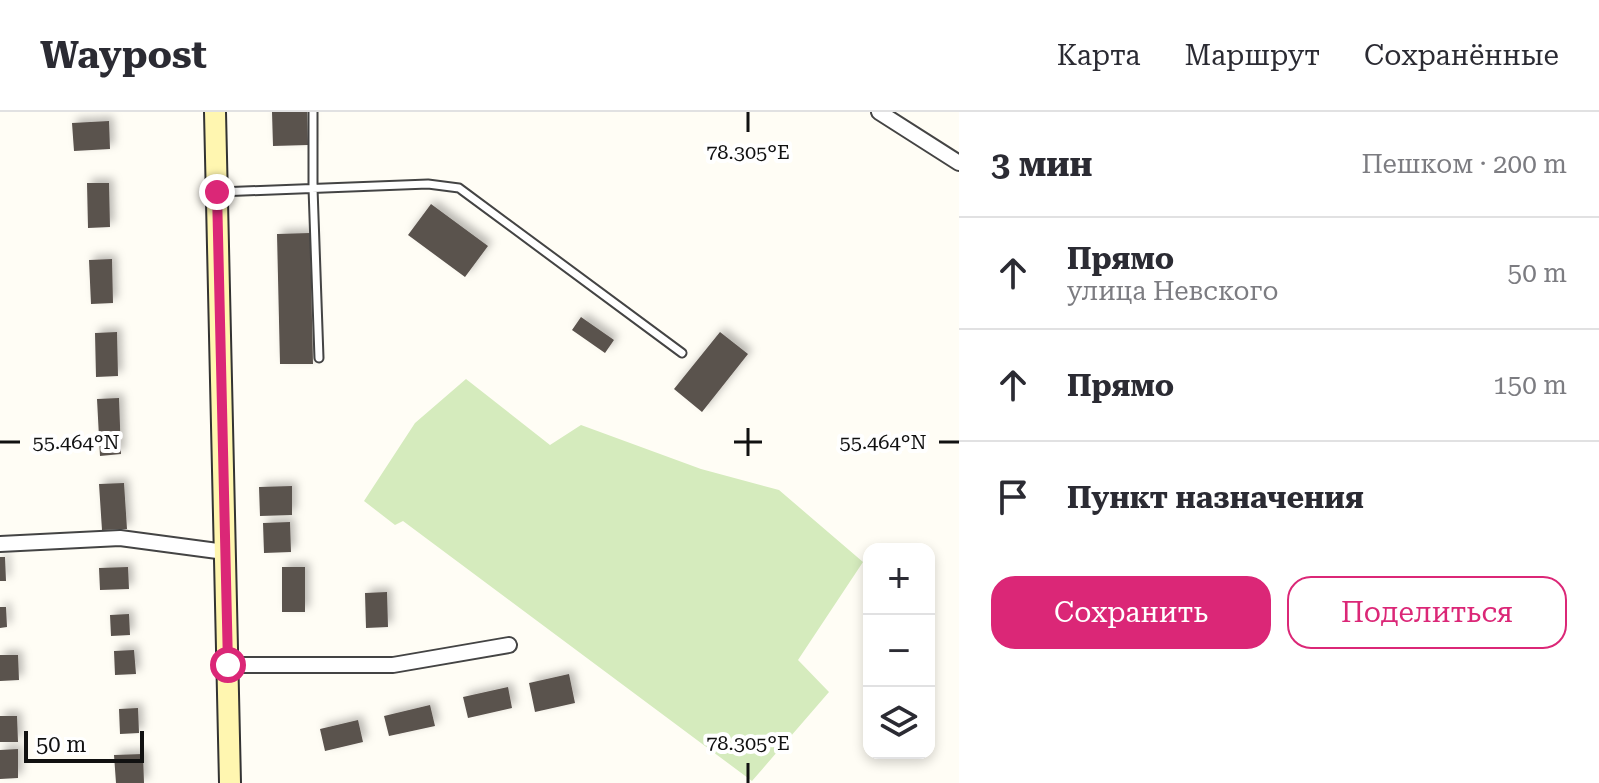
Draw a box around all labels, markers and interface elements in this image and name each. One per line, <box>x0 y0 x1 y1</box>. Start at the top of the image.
text: Waypost <box>40 33 207 77</box>
text: Карта <box>1057 39 1141 72</box>
text: Маршрут <box>1185 39 1320 72</box>
text: Сохранённые <box>1364 39 1559 72</box>
text: 78.305°E <box>706 140 790 164</box>
text: 3 мин <box>991 144 1093 184</box>
text: Пешком · 200 m <box>1361 149 1567 179</box>
route end <box>199 174 235 210</box>
text: Прямо <box>1067 241 1174 276</box>
icon: ahead <box>991 251 1035 295</box>
text: 50 m <box>1508 258 1567 288</box>
text: улица Невского <box>1067 276 1279 306</box>
icon: ahead <box>991 363 1035 407</box>
text: Прямо <box>1067 368 1174 403</box>
text: 150 m <box>1493 370 1567 400</box>
text: 55.464°N <box>33 430 119 454</box>
text: 55.464°N <box>840 430 926 454</box>
icon: arrive <box>991 475 1035 519</box>
text: Пункт назначения <box>1067 480 1364 515</box>
map controls <box>863 543 935 759</box>
button: + <box>863 543 935 615</box>
button: Сохранить <box>991 576 1271 649</box>
button: Поделиться <box>1287 576 1567 649</box>
button: − <box>863 615 935 687</box>
route start <box>210 647 246 683</box>
button: layers <box>863 687 935 759</box>
scale bar <box>24 727 144 763</box>
text: 78.305°E <box>706 731 790 755</box>
text: 50 m <box>36 732 86 757</box>

